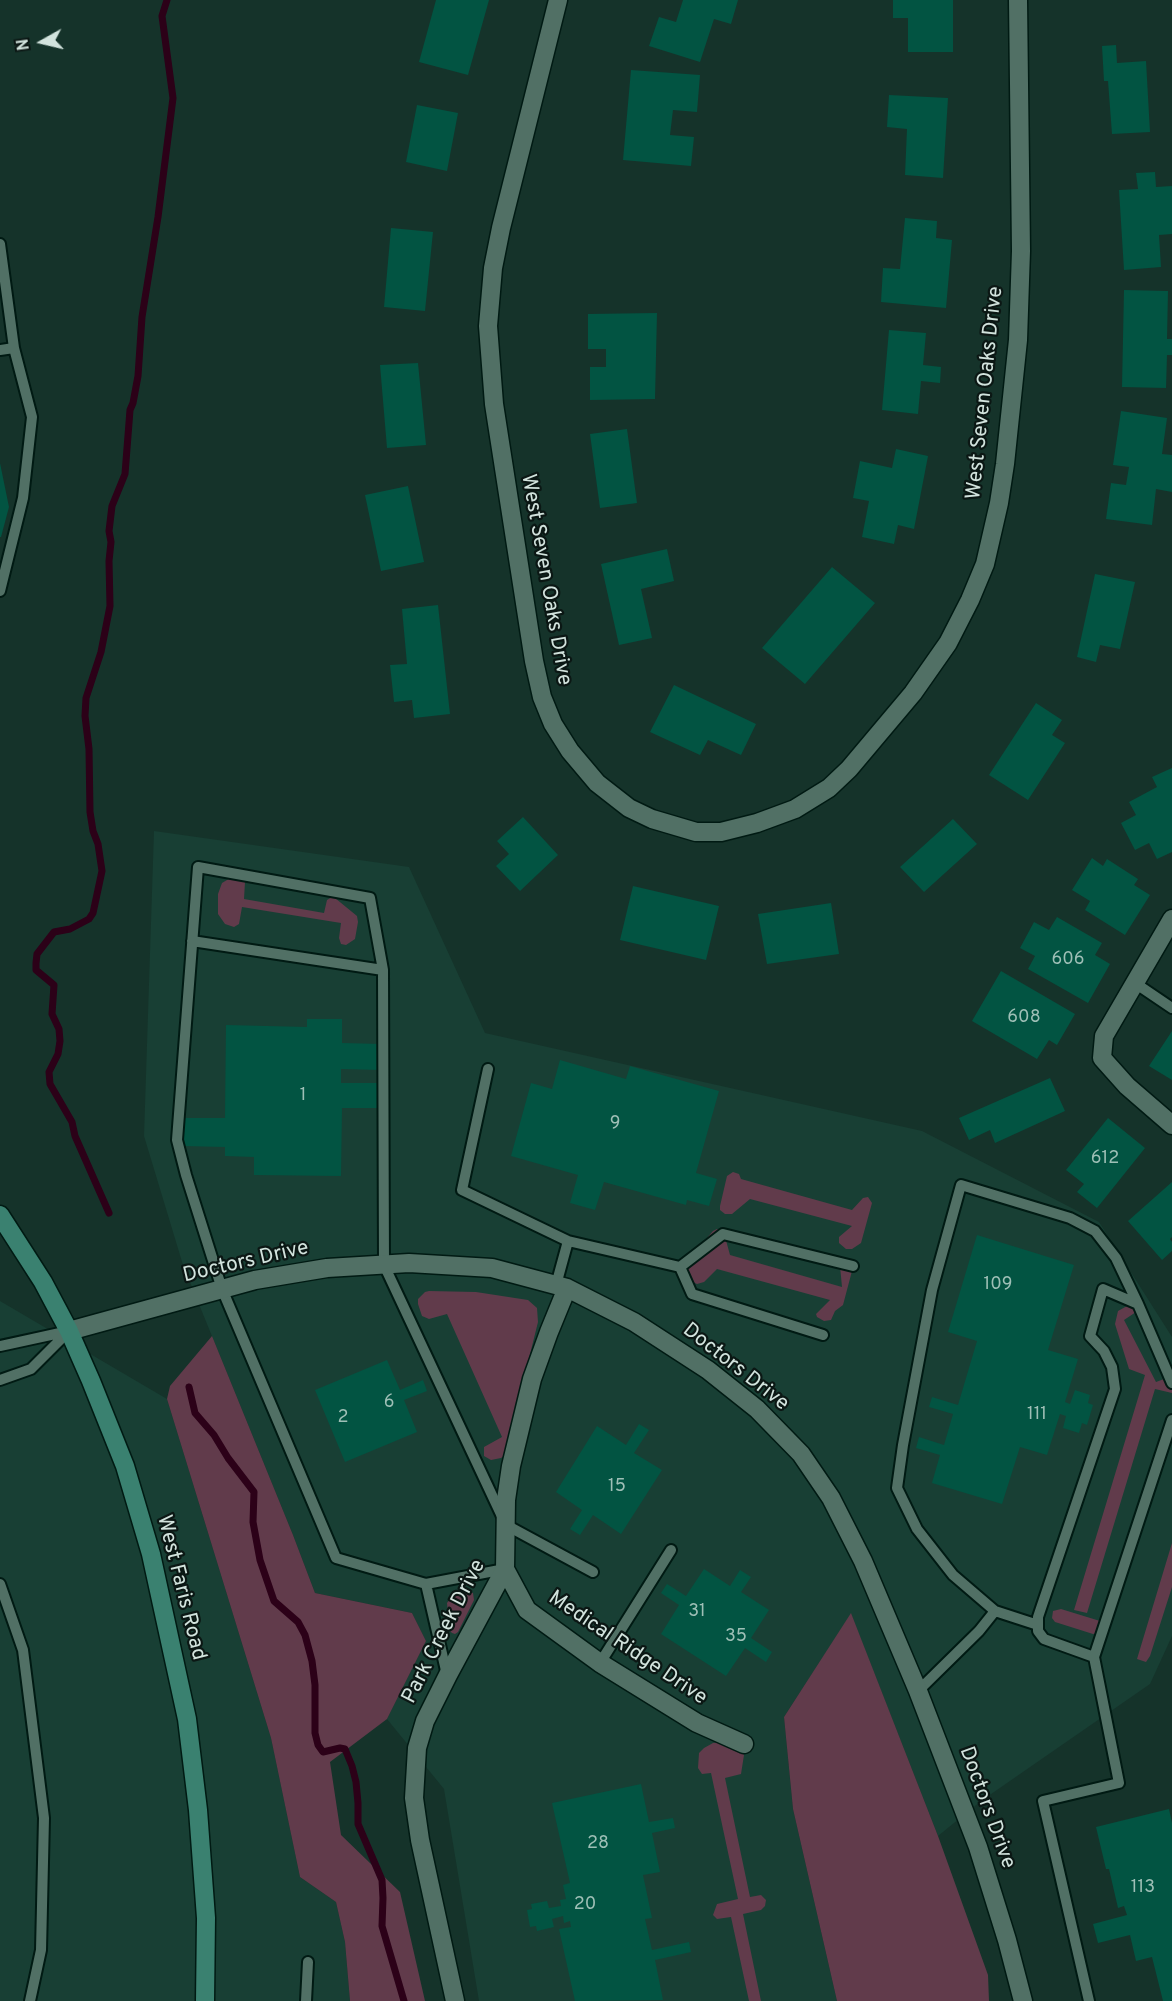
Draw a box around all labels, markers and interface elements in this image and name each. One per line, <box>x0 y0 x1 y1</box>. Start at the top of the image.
north arrow <box>12 12 72 72</box>
text: N <box>13 37 35 52</box>
street label: West Seven Oaks Drive <box>962 285 1010 501</box>
street label: West Seven Oaks Drive <box>514 472 576 688</box>
house number: 606 <box>1051 949 1085 971</box>
house number: 608 <box>1007 1007 1041 1029</box>
house number: 1 <box>300 1085 306 1107</box>
house number: 9 <box>610 1113 620 1135</box>
house number: 612 <box>1091 1148 1119 1170</box>
street label: Doctors Drive <box>181 1236 311 1290</box>
house number: 109 <box>983 1274 1013 1296</box>
street label: Doctors Drive <box>677 1319 793 1417</box>
house number: 6 <box>384 1392 394 1414</box>
house number: 111 <box>1027 1404 1047 1426</box>
house number: 2 <box>337 1407 349 1429</box>
house number: 15 <box>608 1476 626 1498</box>
street label: West Faris Road <box>150 1513 210 1663</box>
street label: Park Creek Drive <box>398 1556 492 1708</box>
street label: Medical Ridge Drive <box>543 1586 711 1712</box>
house number: 31 <box>688 1601 706 1623</box>
house number: 35 <box>725 1626 747 1648</box>
street label: Doctors Drive <box>952 1743 1020 1873</box>
house number: 28 <box>587 1833 609 1855</box>
house number: 113 <box>1131 1877 1155 1899</box>
house number: 20 <box>574 1894 596 1916</box>

